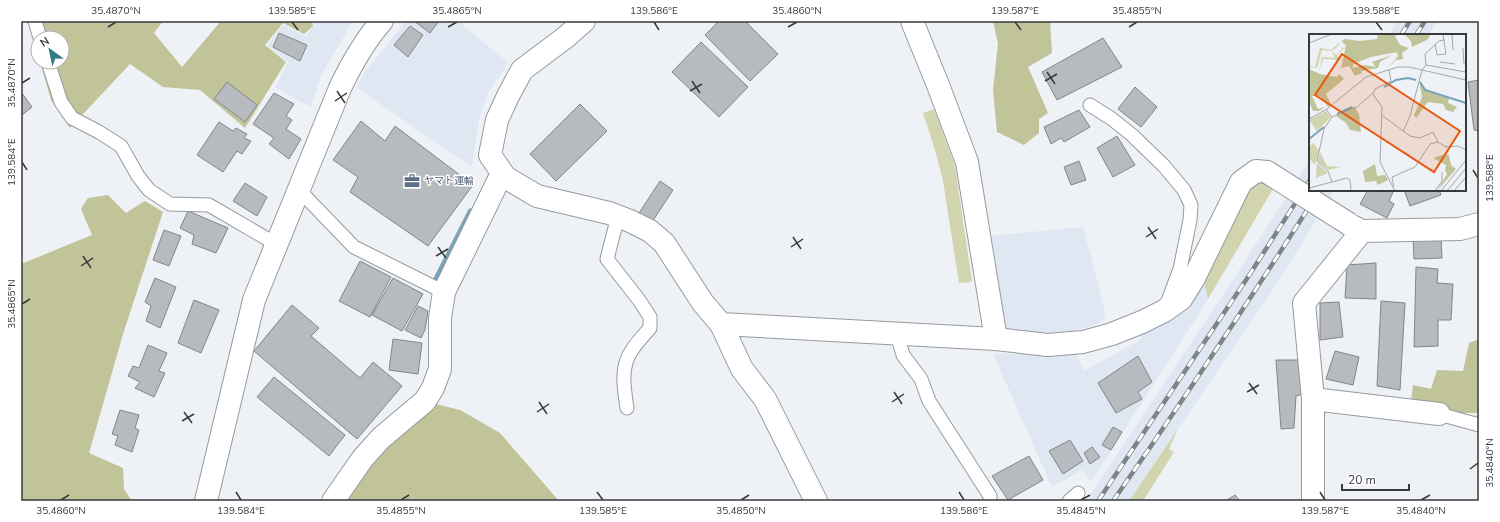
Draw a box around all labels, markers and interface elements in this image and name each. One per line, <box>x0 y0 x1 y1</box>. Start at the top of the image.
text: 35.4870°N <box>91 4 141 18</box>
text: 139.585°E <box>268 4 316 18</box>
text: 35.4865°N <box>432 4 482 18</box>
text: 139.586°E <box>630 4 678 18</box>
text: 35.4860°N <box>772 4 822 18</box>
text: 139.587°E <box>991 4 1039 18</box>
text: 35.4855°N <box>1112 4 1162 18</box>
text: 139.588°E <box>1352 4 1400 18</box>
north arrow <box>30 30 70 70</box>
text: N <box>37 34 52 51</box>
inset map <box>1309 34 1466 191</box>
text: 35.4870°N <box>5 58 19 108</box>
text: 139.584°E <box>5 138 19 186</box>
text: 139.588°E <box>1483 154 1497 202</box>
office icon: ヤマト運輸 <box>403 172 421 190</box>
place label: ヤマト運輸 <box>424 174 474 188</box>
text: 35.4865°N <box>5 279 19 329</box>
text: 35.4840°N <box>1483 438 1497 488</box>
scale bar <box>1342 466 1409 492</box>
text: 20 m <box>1348 472 1376 488</box>
text: 35.4860°N <box>36 504 86 518</box>
text: 139.584°E <box>217 504 265 518</box>
text: 35.4855°N <box>376 504 426 518</box>
text: 139.585°E <box>579 504 627 518</box>
text: 35.4850°N <box>716 504 766 518</box>
text: 139.586°E <box>940 504 988 518</box>
text: 35.4845°N <box>1056 504 1106 518</box>
text: 139.587°E <box>1301 504 1349 518</box>
text: 35.4840°N <box>1396 504 1446 518</box>

